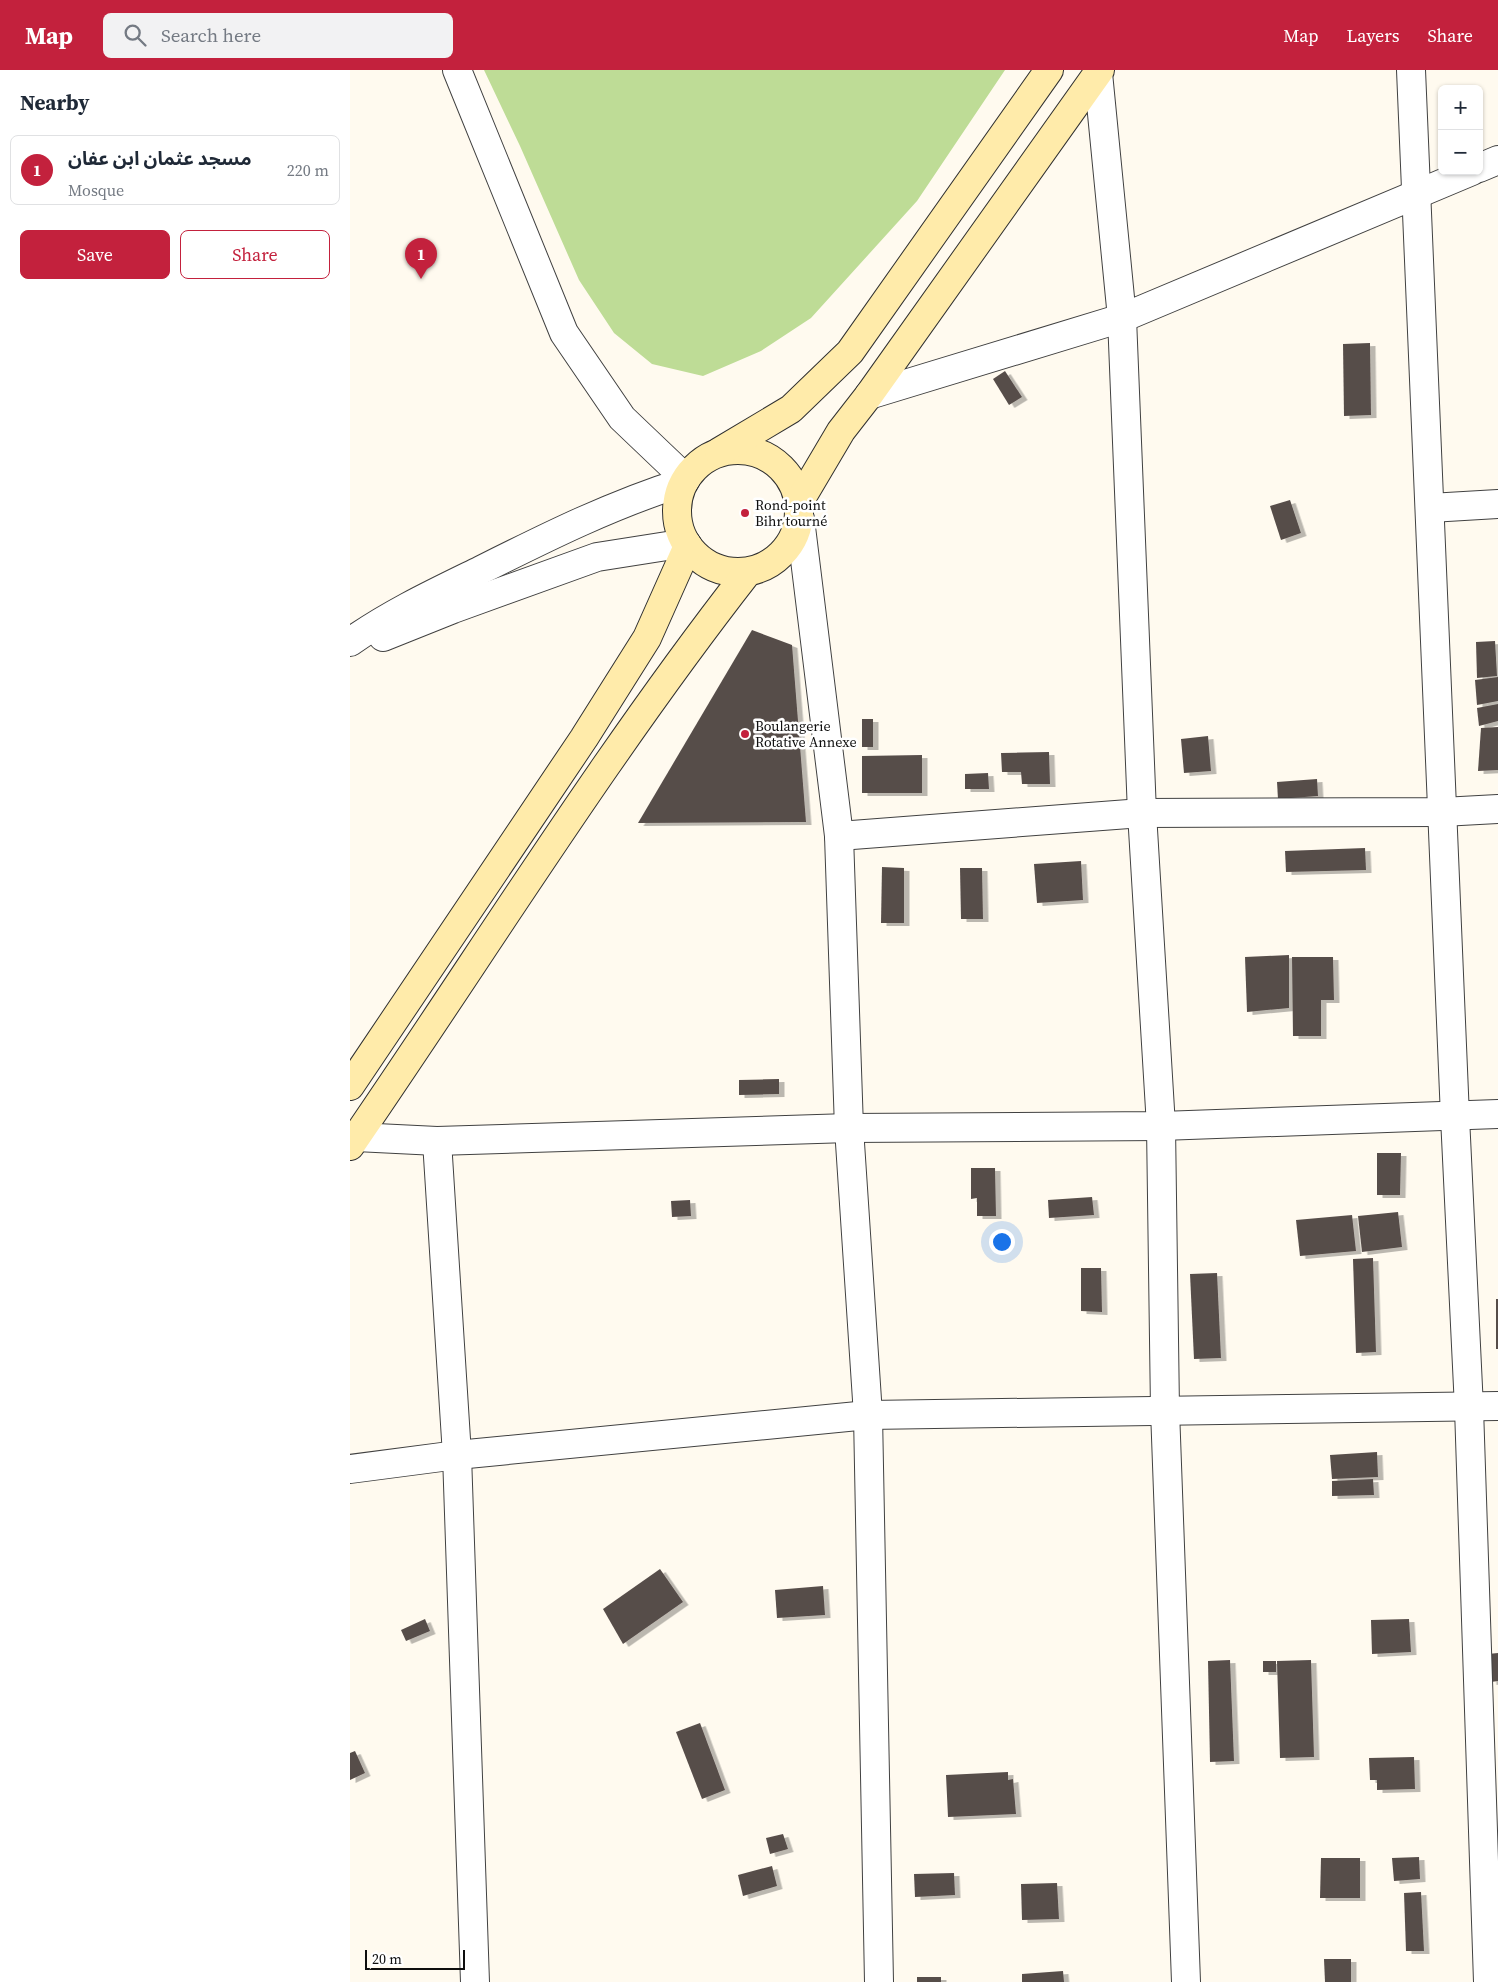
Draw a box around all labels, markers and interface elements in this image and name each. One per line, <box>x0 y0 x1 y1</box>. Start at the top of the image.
search box <box>103 13 453 58</box>
text: Map <box>25 19 73 52</box>
icon: search <box>121 21 149 49</box>
text: Search here <box>161 22 261 48</box>
text: Map <box>1283 23 1318 48</box>
text: Layers <box>1346 23 1399 48</box>
text: Share <box>1427 23 1473 48</box>
map controls <box>1438 85 1483 175</box>
button: + <box>1438 85 1483 130</box>
text: Nearby <box>20 88 90 117</box>
button: − <box>1438 130 1483 175</box>
text: مسجد عثمان ابن عفان <box>68 145 251 171</box>
text: 1 <box>33 159 41 181</box>
text: 220 m <box>287 159 329 181</box>
text: Mosque <box>68 179 124 201</box>
button: Save <box>20 230 170 279</box>
button: Share <box>180 230 330 279</box>
pin: 1 <box>405 238 437 279</box>
place label: Rond-point Bihr tourné <box>755 495 827 531</box>
marker: Rond-point Bihr tourné <box>739 507 751 519</box>
place label: Boulangerie Rotative Annexe <box>755 716 857 752</box>
marker: Boulangerie Rotative Annexe <box>739 728 751 740</box>
your location <box>989 1229 1015 1255</box>
scale bar <box>365 1947 465 1970</box>
text: 20 m <box>372 1949 402 1969</box>

